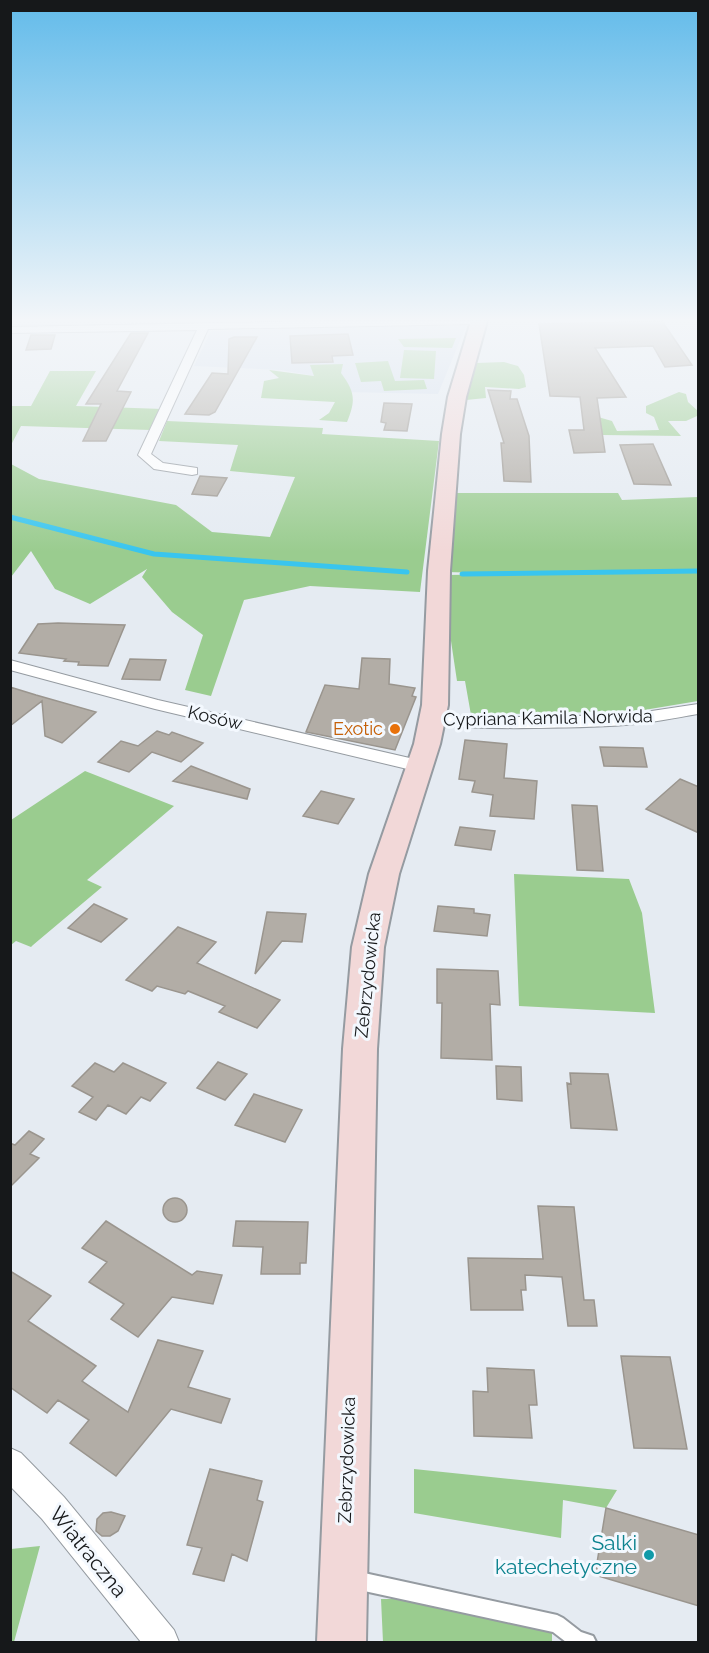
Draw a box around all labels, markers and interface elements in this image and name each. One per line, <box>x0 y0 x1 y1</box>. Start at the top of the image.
street label: Kosów <box>186 701 245 734</box>
street label: Cypriana Kamila Norwida <box>443 705 653 730</box>
place label: Exotic <box>333 718 383 739</box>
marker: Exotic <box>388 722 402 736</box>
street label: Zebrzydowicka <box>350 911 385 1039</box>
street label: Zebrzydowicka <box>334 1396 359 1524</box>
street label: Wiatraczna <box>44 1501 132 1602</box>
place label: Salki katechetyczne <box>495 1530 637 1579</box>
marker: Salki katechetyczne <box>642 1548 656 1562</box>

